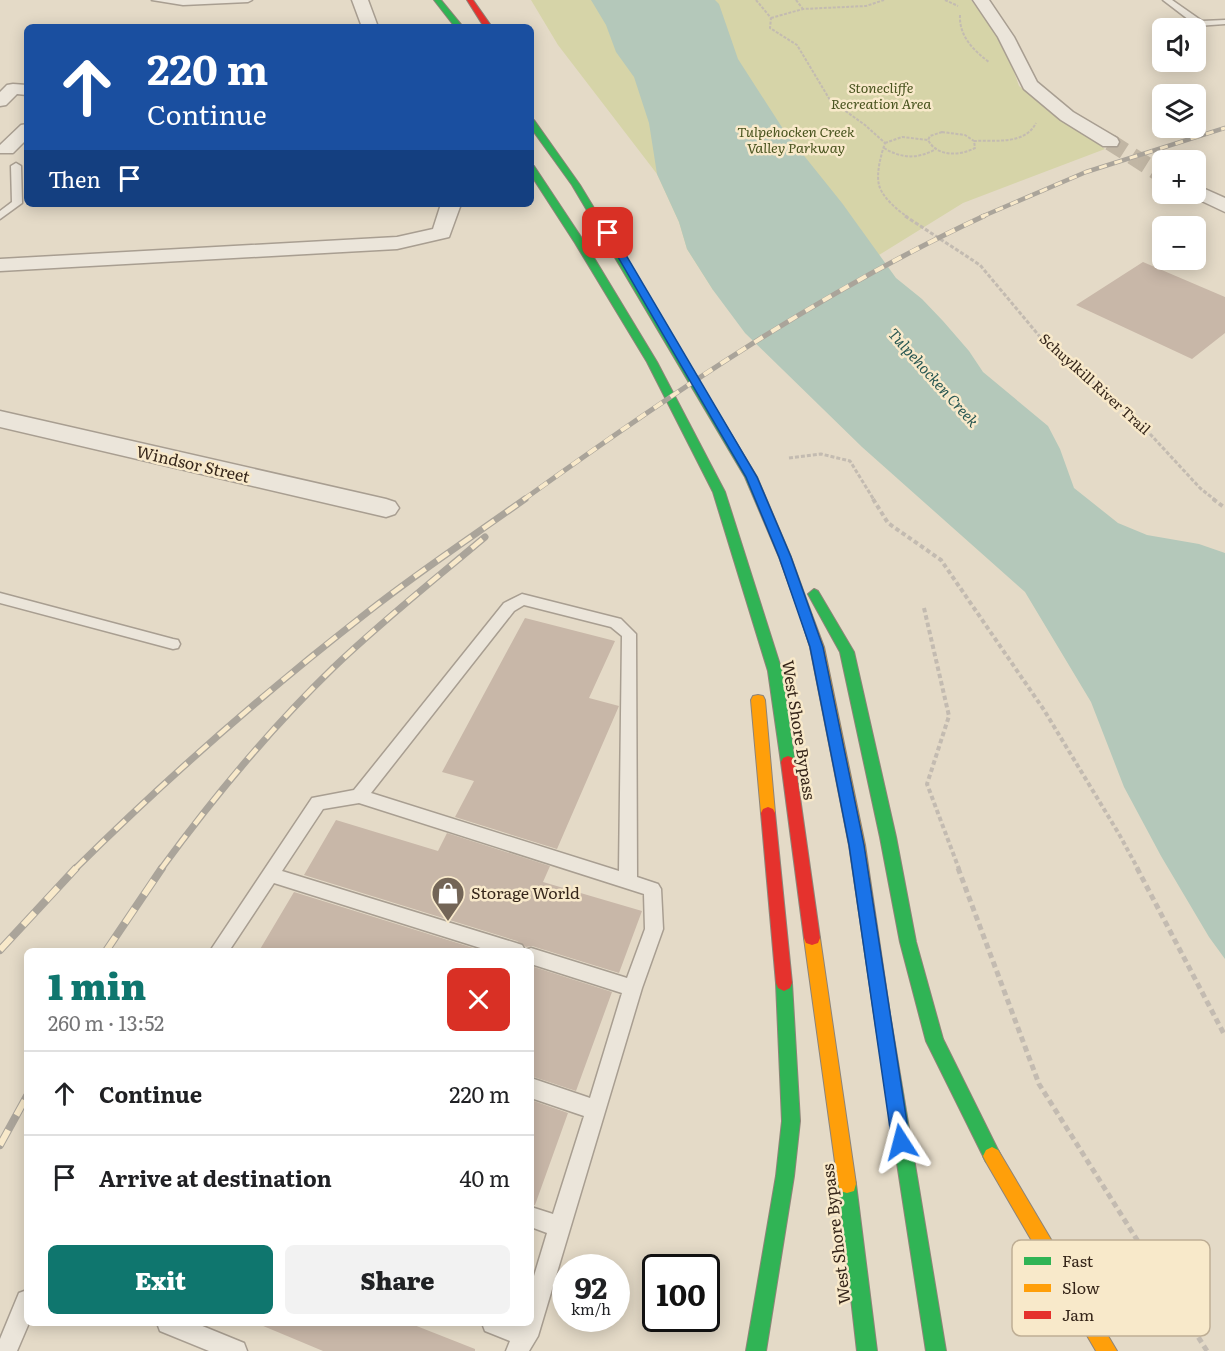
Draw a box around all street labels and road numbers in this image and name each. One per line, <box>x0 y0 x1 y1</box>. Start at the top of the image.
street label: Schuylkill River Trail <box>1036 328 1156 439</box>
street label: Windsor Street <box>134 438 253 488</box>
street label: West Shore Bypass <box>777 658 823 801</box>
street label: West Shore Bypass <box>814 1163 856 1306</box>

